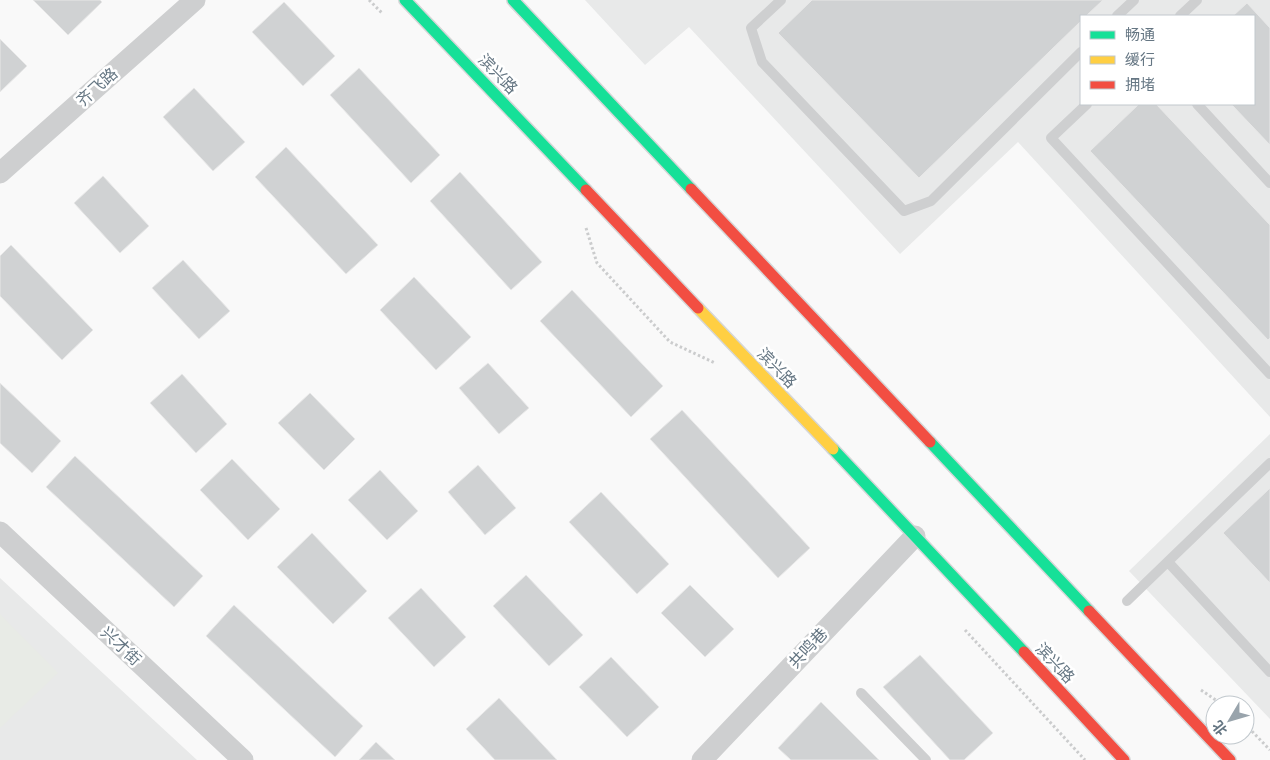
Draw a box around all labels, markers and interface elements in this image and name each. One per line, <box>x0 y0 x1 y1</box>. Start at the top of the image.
legend <box>1080 15 1255 105</box>
text: 畅通 <box>1125 26 1155 44</box>
street label: 滨兴路 <box>474 50 522 98</box>
text: 缓行 <box>1125 51 1155 69</box>
street label: 齐飞路 <box>73 64 121 110</box>
text: 拥堵 <box>1125 76 1155 94</box>
street label: 滨兴路 <box>753 344 801 392</box>
street label: 兴才街 <box>97 623 145 669</box>
street label: 共鸣巷 <box>785 624 831 672</box>
street label: 滨兴路 <box>1032 639 1078 687</box>
north arrow <box>1205 695 1255 745</box>
text: 北 <box>1208 717 1231 739</box>

